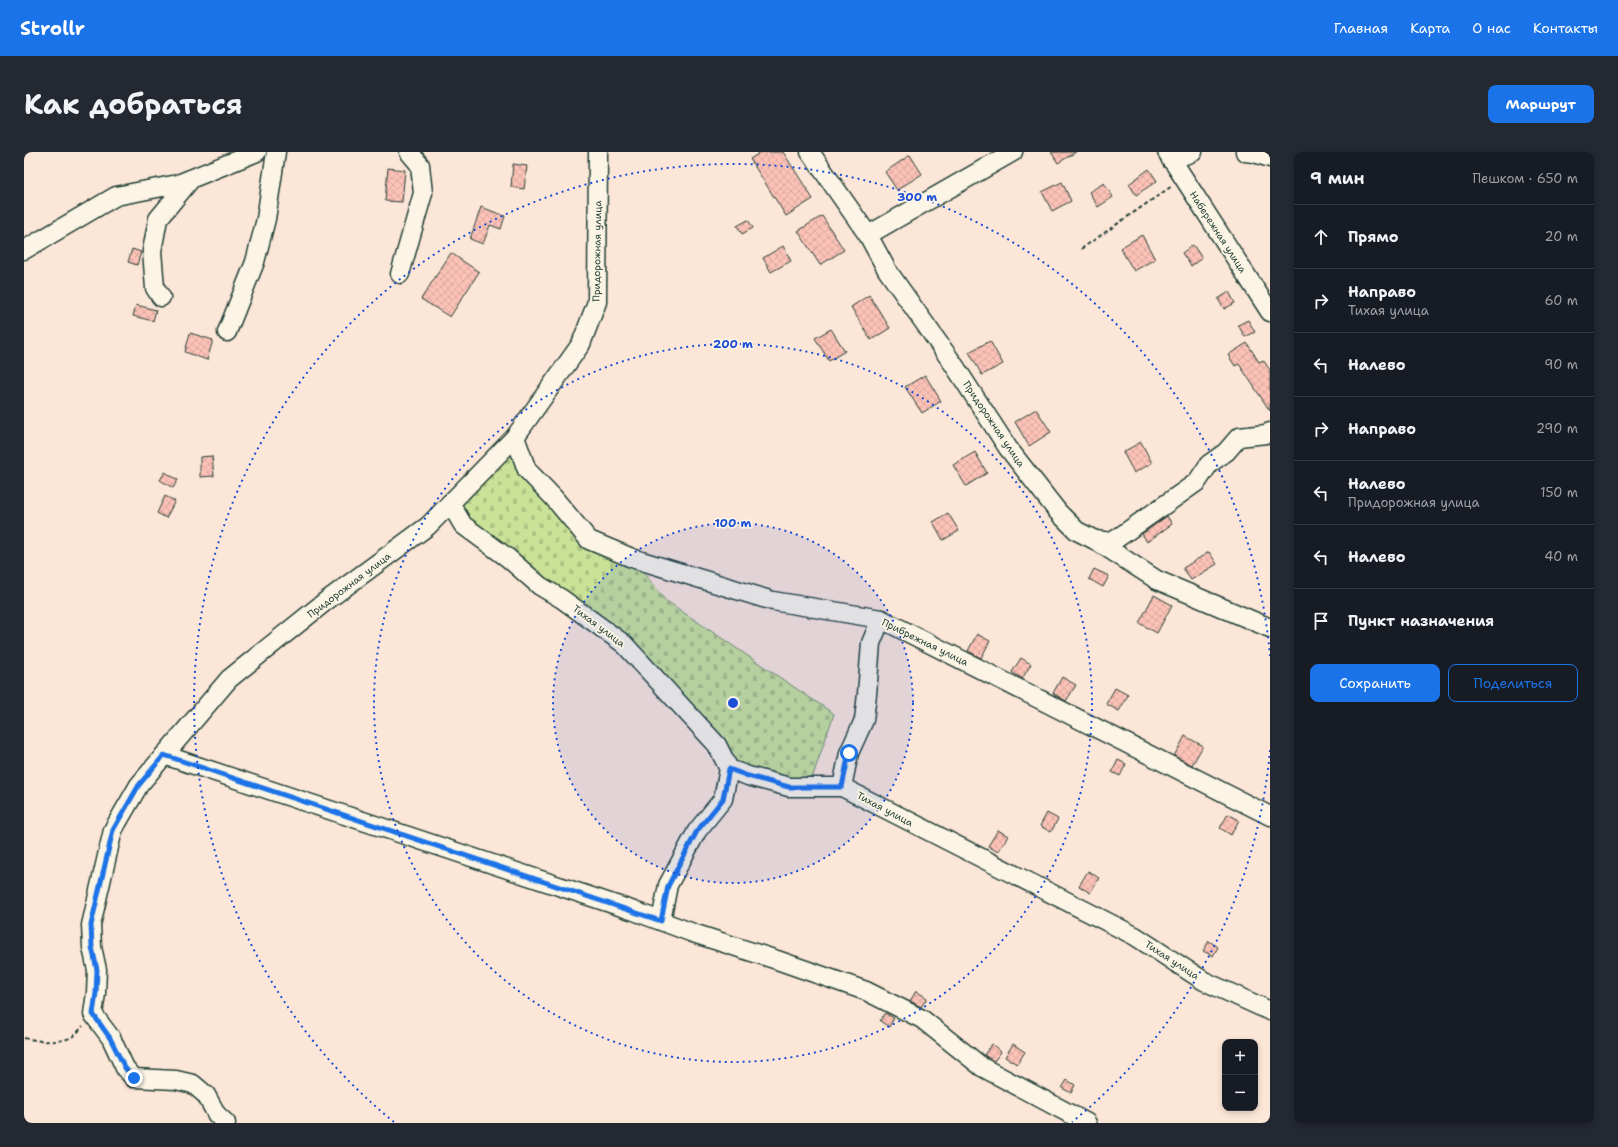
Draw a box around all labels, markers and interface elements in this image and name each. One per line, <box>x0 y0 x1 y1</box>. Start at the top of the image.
text: Strollr <box>20 16 85 41</box>
text: Главная <box>1334 19 1388 37</box>
text: Карта <box>1410 19 1450 37</box>
text: О нас <box>1472 19 1511 37</box>
text: Контакты <box>1533 19 1598 37</box>
text: Как добраться <box>24 85 243 123</box>
button: Маршрут <box>1488 85 1594 123</box>
text: 9 мин <box>1310 167 1365 189</box>
text: Пешком · 650 m <box>1472 170 1578 187</box>
text: 300 m <box>897 189 937 205</box>
street label: Набережная улица <box>1187 189 1250 276</box>
street label: Придорожная улица <box>590 199 604 302</box>
icon: ahead <box>1310 226 1332 248</box>
text: Прямо <box>1348 227 1398 247</box>
text: 20 m <box>1545 228 1578 245</box>
text: Направо <box>1348 282 1416 302</box>
icon: right <box>1310 290 1332 312</box>
text: 60 m <box>1545 292 1578 309</box>
text: Тихая улица <box>1348 302 1429 319</box>
text: 200 m <box>713 336 753 352</box>
icon: left <box>1310 354 1332 376</box>
text: Налево <box>1348 355 1406 375</box>
text: 90 m <box>1544 356 1578 373</box>
street label: Придорожная улица <box>960 378 1028 470</box>
icon: right <box>1310 418 1332 440</box>
text: Направо <box>1348 419 1416 439</box>
text: 290 m <box>1536 420 1578 437</box>
text: Налево <box>1348 474 1406 494</box>
icon: left <box>1310 482 1332 504</box>
text: 150 m <box>1540 484 1578 501</box>
text: Придорожная улица <box>1348 494 1480 511</box>
text: 100 m <box>715 515 752 531</box>
icon: left <box>1310 546 1332 568</box>
text: Налево <box>1348 547 1406 567</box>
text: 40 m <box>1544 548 1578 565</box>
street label: Придорожная улица <box>305 549 394 621</box>
street label: Тихая улица <box>570 602 628 650</box>
icon: arrive <box>1310 610 1332 632</box>
text: Пункт назначения <box>1348 611 1494 631</box>
street label: Прибрежная улица <box>880 615 971 669</box>
button: Сохранить <box>1310 664 1440 702</box>
button: Поделиться <box>1448 664 1578 702</box>
centre of rings <box>726 696 740 710</box>
route start <box>840 744 858 762</box>
street label: Тихая улица <box>855 789 916 830</box>
street label: Тихая улица <box>1142 938 1202 983</box>
map controls <box>1222 1039 1258 1111</box>
button: + <box>1222 1039 1258 1075</box>
route end <box>125 1069 143 1087</box>
button: − <box>1222 1075 1258 1111</box>

